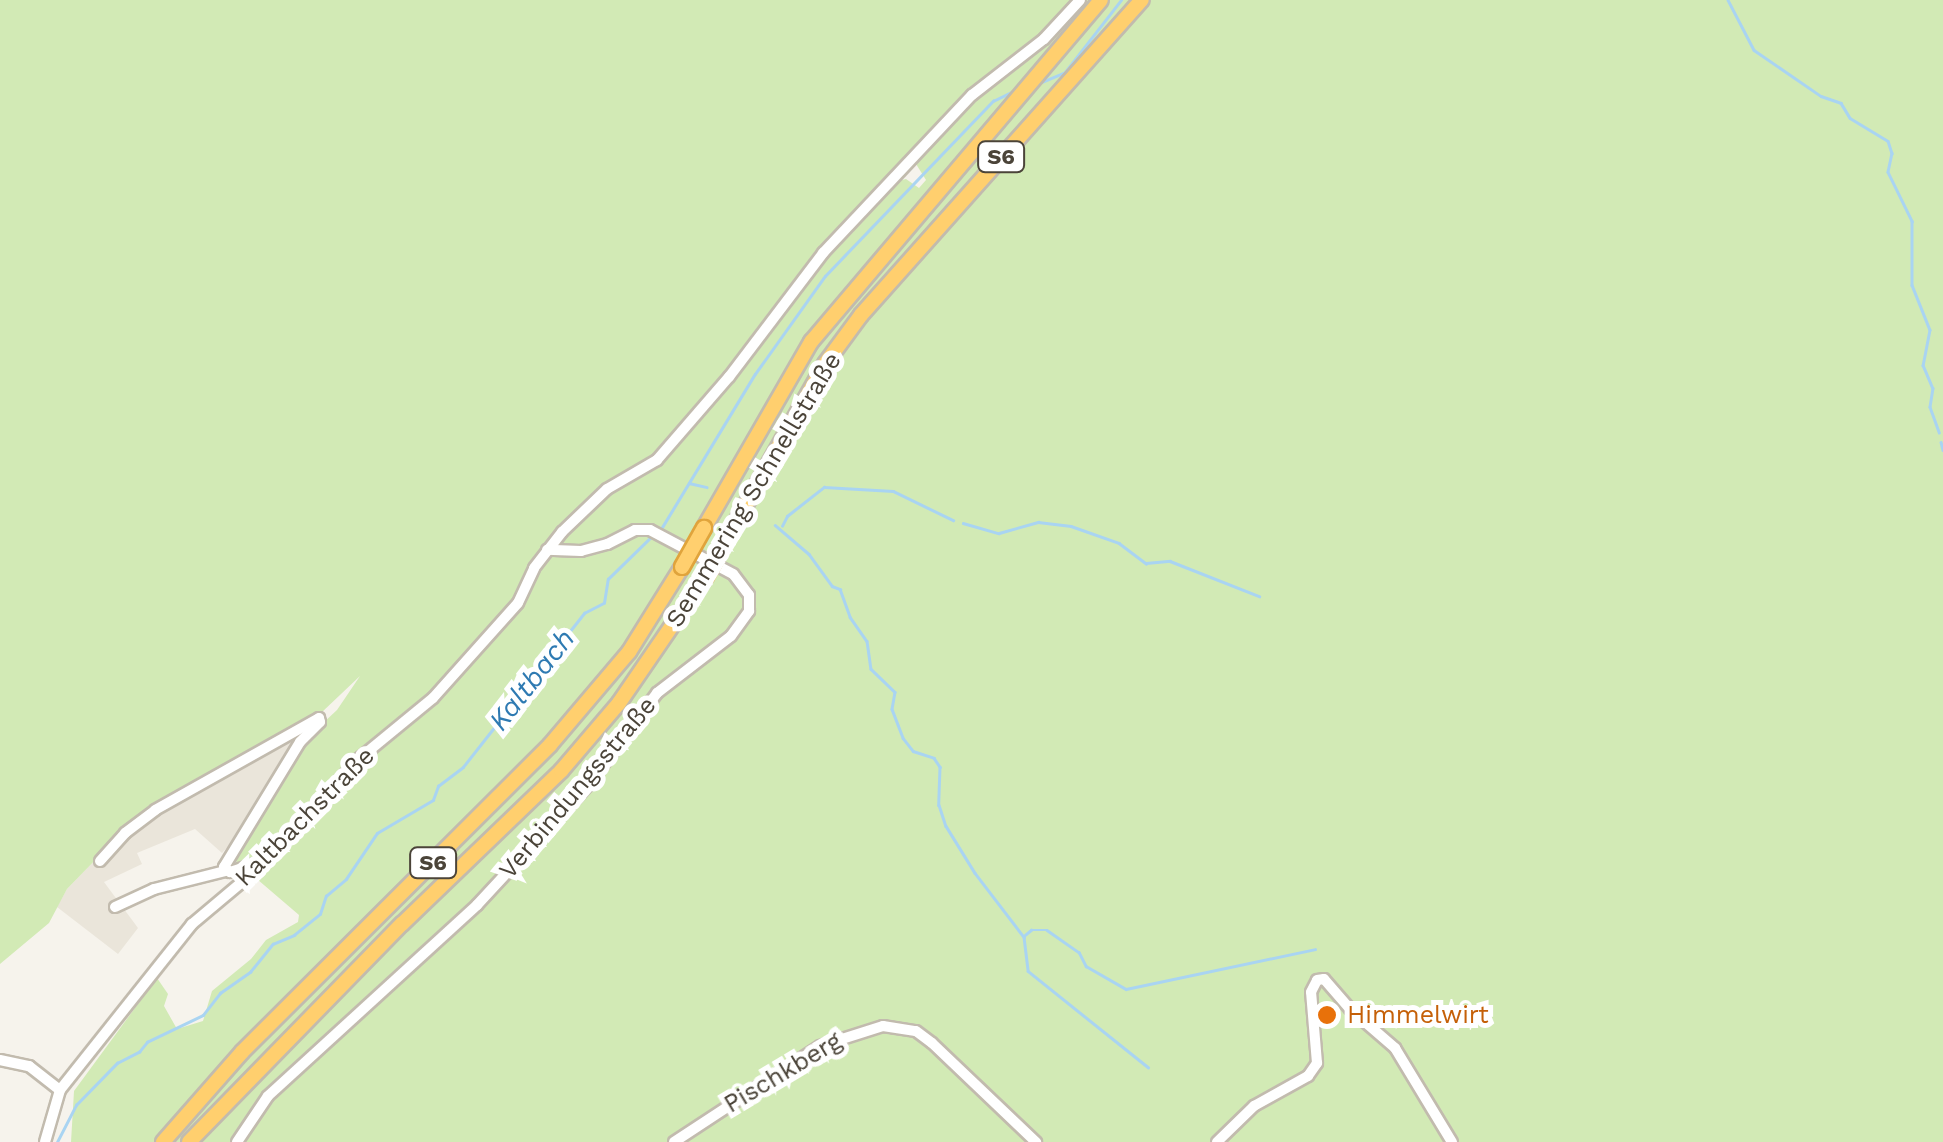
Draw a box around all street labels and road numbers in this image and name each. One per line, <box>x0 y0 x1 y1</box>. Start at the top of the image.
road number: S6 <box>976 140 1026 174</box>
street label: Semmering Schnellstraße <box>660 347 848 633</box>
street label: Verbindungsstraße <box>493 691 663 885</box>
street label: Kaltbachstraße <box>229 741 381 893</box>
road number: S6 <box>408 846 458 880</box>
street label: Pischkberg <box>719 1026 847 1120</box>

